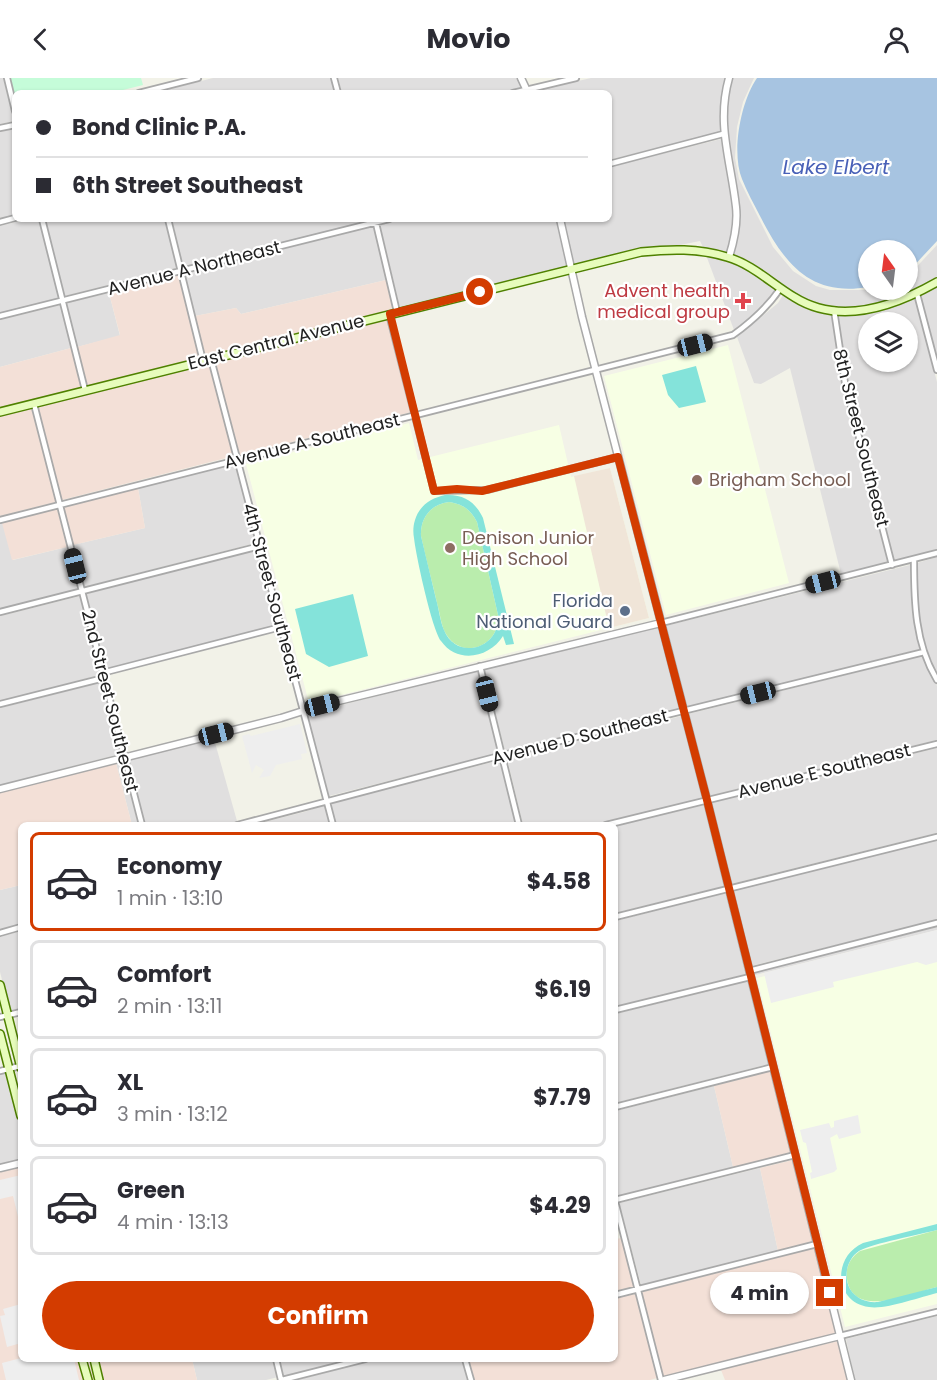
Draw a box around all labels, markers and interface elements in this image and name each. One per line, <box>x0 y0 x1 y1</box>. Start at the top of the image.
text: Movio <box>426 20 511 57</box>
icon: back <box>24 23 57 56</box>
icon: person <box>880 23 913 56</box>
text: Bond Clinic P.A. <box>72 112 246 143</box>
water label: Lake Elbert <box>783 153 890 181</box>
text: 6th Street Southeast <box>72 170 303 201</box>
street label: Avenue A Northeast <box>105 234 283 301</box>
north arrow <box>858 240 918 300</box>
map controls <box>858 240 918 372</box>
route start <box>466 278 493 305</box>
place label: Advent health medical group <box>597 278 730 324</box>
marker: Advent health medical group <box>734 292 752 310</box>
street label: East Central Avenue <box>185 307 367 376</box>
button: layers <box>858 312 918 372</box>
car <box>675 332 715 358</box>
street label: 8th Street Southeast <box>827 346 896 530</box>
street label: Avenue A Southeast <box>221 407 402 474</box>
place label: Brigham School <box>709 467 851 492</box>
marker: Brigham School <box>690 473 704 487</box>
street label: 4th Street Southeast <box>237 500 308 683</box>
place label: Denison Junior High School <box>462 525 595 571</box>
marker: Denison Junior High School <box>443 541 457 555</box>
car <box>62 546 88 586</box>
car <box>803 569 843 595</box>
place label: Florida National Guard <box>476 588 613 634</box>
marker: Florida National Guard <box>618 604 632 618</box>
street label: 2nd Street Southeast <box>76 607 145 795</box>
car <box>474 674 500 714</box>
car <box>738 680 778 706</box>
car <box>302 692 342 718</box>
street label: Avenue D Southeast <box>489 703 671 771</box>
car <box>196 721 236 747</box>
street label: Avenue E Southeast <box>735 737 913 804</box>
text: Economy <box>117 851 222 882</box>
icon: car <box>45 855 99 909</box>
text: $4.58 <box>527 866 591 897</box>
text: 1 min · 13:10 <box>117 884 223 912</box>
text: Comfort <box>117 959 211 990</box>
icon: car <box>45 963 99 1017</box>
text: $6.19 <box>535 974 591 1005</box>
text: 2 min · 13:11 <box>117 992 222 1020</box>
text: XL <box>117 1067 143 1098</box>
icon: car <box>45 1071 99 1125</box>
text: $7.79 <box>533 1082 591 1113</box>
text: 3 min · 13:12 <box>117 1100 228 1128</box>
text: Green <box>117 1175 185 1206</box>
icon: car <box>45 1179 99 1233</box>
text: $4.29 <box>529 1190 591 1221</box>
text: 4 min · 13:13 <box>117 1208 229 1236</box>
callout: 4 min <box>710 1272 809 1314</box>
text: 4 min <box>730 1279 789 1307</box>
route end <box>816 1279 843 1306</box>
button: Confirm <box>42 1281 594 1350</box>

